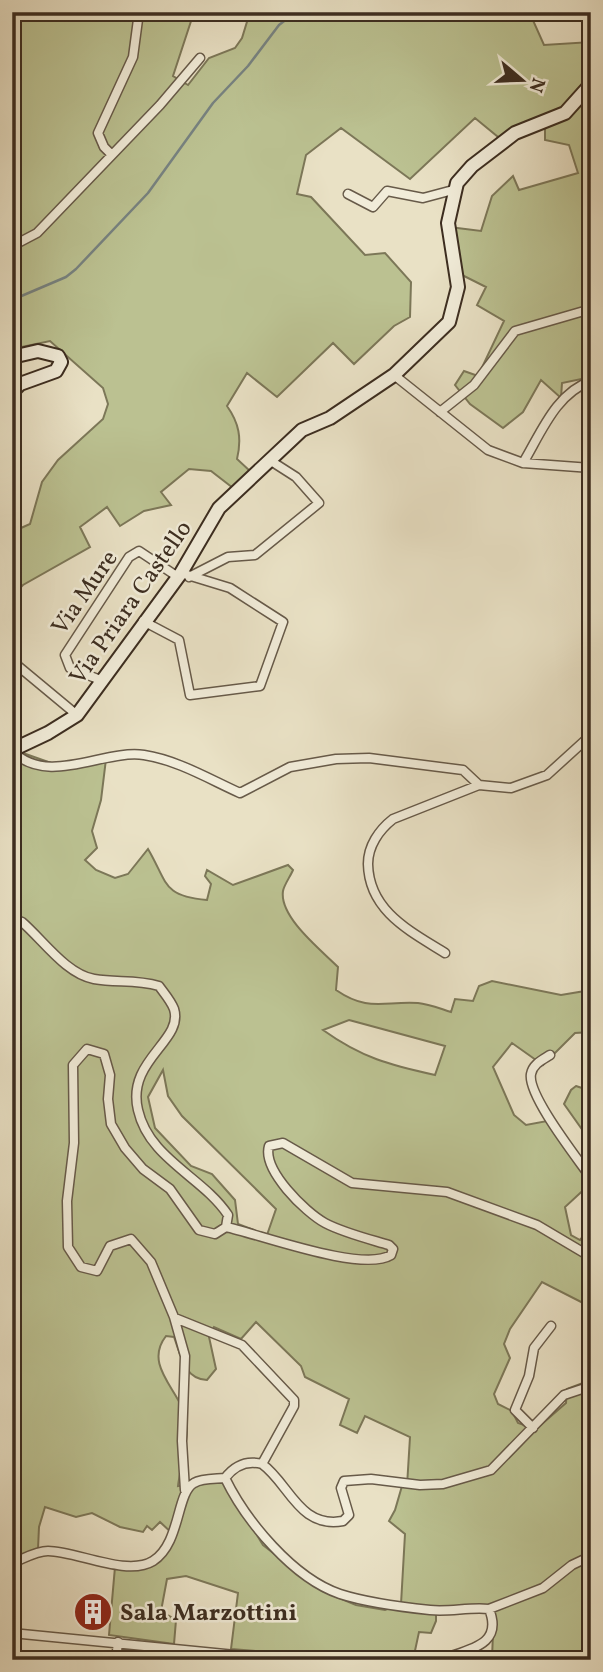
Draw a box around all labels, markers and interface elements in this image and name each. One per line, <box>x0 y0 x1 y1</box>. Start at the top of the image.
north arrow <box>488 46 558 116</box>
text: N <box>522 74 551 96</box>
street label: Via Priara Castello <box>62 514 201 692</box>
street label: Via Mure <box>44 544 127 642</box>
building icon: Sala Marzottini <box>72 1591 114 1633</box>
place label: Sala Marzottini <box>120 1597 297 1631</box>

